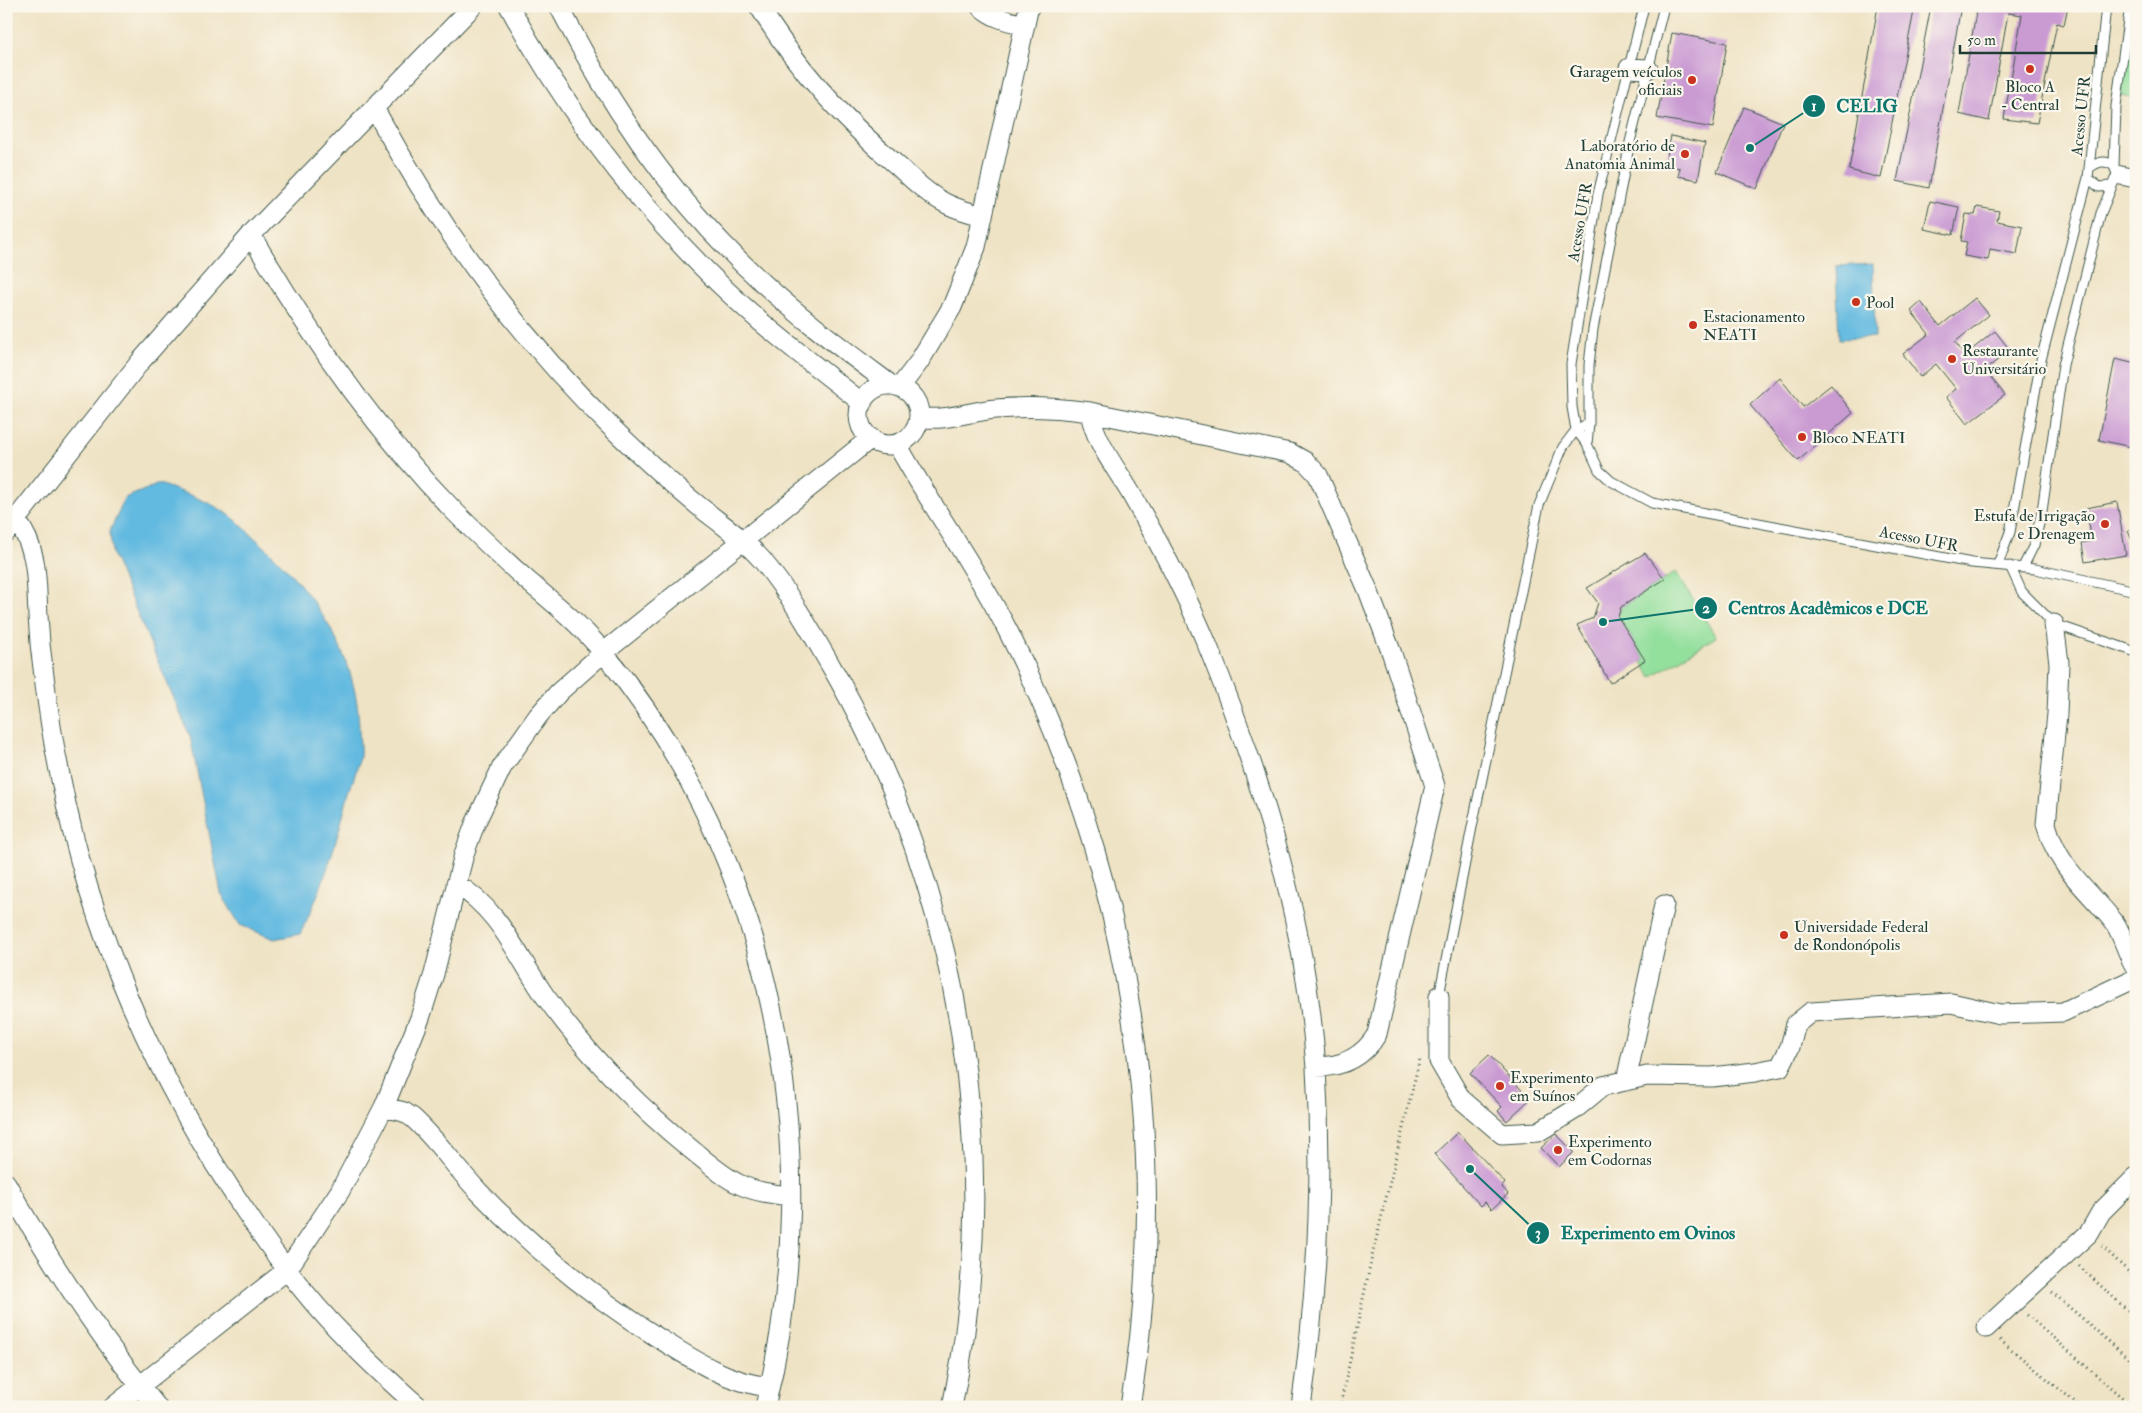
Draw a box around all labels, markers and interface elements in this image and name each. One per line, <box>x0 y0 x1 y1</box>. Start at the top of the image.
scale bar <box>1960 22 2096 54</box>
text: 50 m <box>1967 31 1996 50</box>
place label: Garagem veículos oficiais <box>1570 62 1682 100</box>
marker: Bloco A - Central <box>2024 63 2036 75</box>
marker: Garagem veículos oficiais <box>1686 74 1698 86</box>
street label: Acesso UFR <box>2067 75 2095 158</box>
place label: Bloco A - Central <box>2001 77 2059 115</box>
callout: CELIG <box>1802 89 1908 122</box>
text: CELIG <box>1836 95 1898 118</box>
text: 1 <box>1811 97 1817 116</box>
place label: Laboratório de Anatomia Animal <box>1564 136 1675 174</box>
marker: Laboratório de Anatomia Animal <box>1679 148 1691 160</box>
street label: Acesso UFR <box>1563 180 1597 264</box>
place label: Pool <box>1866 293 1894 313</box>
marker: Pool <box>1850 296 1862 308</box>
place label: Estacionamento NEATI <box>1703 307 1805 345</box>
marker: Estacionamento NEATI <box>1687 319 1699 331</box>
place label: Restaurante Universitário <box>1962 341 2046 379</box>
marker: Restaurante Universitário <box>1946 353 1958 365</box>
place label: Bloco NEATI <box>1812 428 1905 448</box>
marker: Bloco NEATI <box>1796 431 1808 443</box>
place label: Estufa de Irrigação e Drenagem <box>1974 506 2096 544</box>
marker: Estufa de Irrigação e Drenagem <box>2099 518 2111 530</box>
street label: Acesso UFR <box>1877 521 1961 557</box>
callout: Centros Acadêmicos e DCE <box>1693 591 1938 624</box>
text: Centros Acadêmicos e DCE <box>1728 597 1928 620</box>
text: 2 <box>1702 599 1710 618</box>
place label: Universidade Federal de Rondonópolis <box>1794 917 1928 956</box>
marker: Universidade Federal de Rondonópolis <box>1778 929 1790 941</box>
place label: Experimento em Suínos <box>1510 1068 1594 1106</box>
marker: Experimento em Suínos <box>1494 1080 1506 1092</box>
place label: Experimento em Codornas <box>1568 1132 1652 1170</box>
marker: Experimento em Codornas <box>1552 1144 1564 1156</box>
callout: Experimento em Ovinos <box>1525 1217 1745 1250</box>
text: Experimento em Ovinos <box>1561 1222 1735 1245</box>
text: 3 <box>1535 1224 1541 1243</box>

